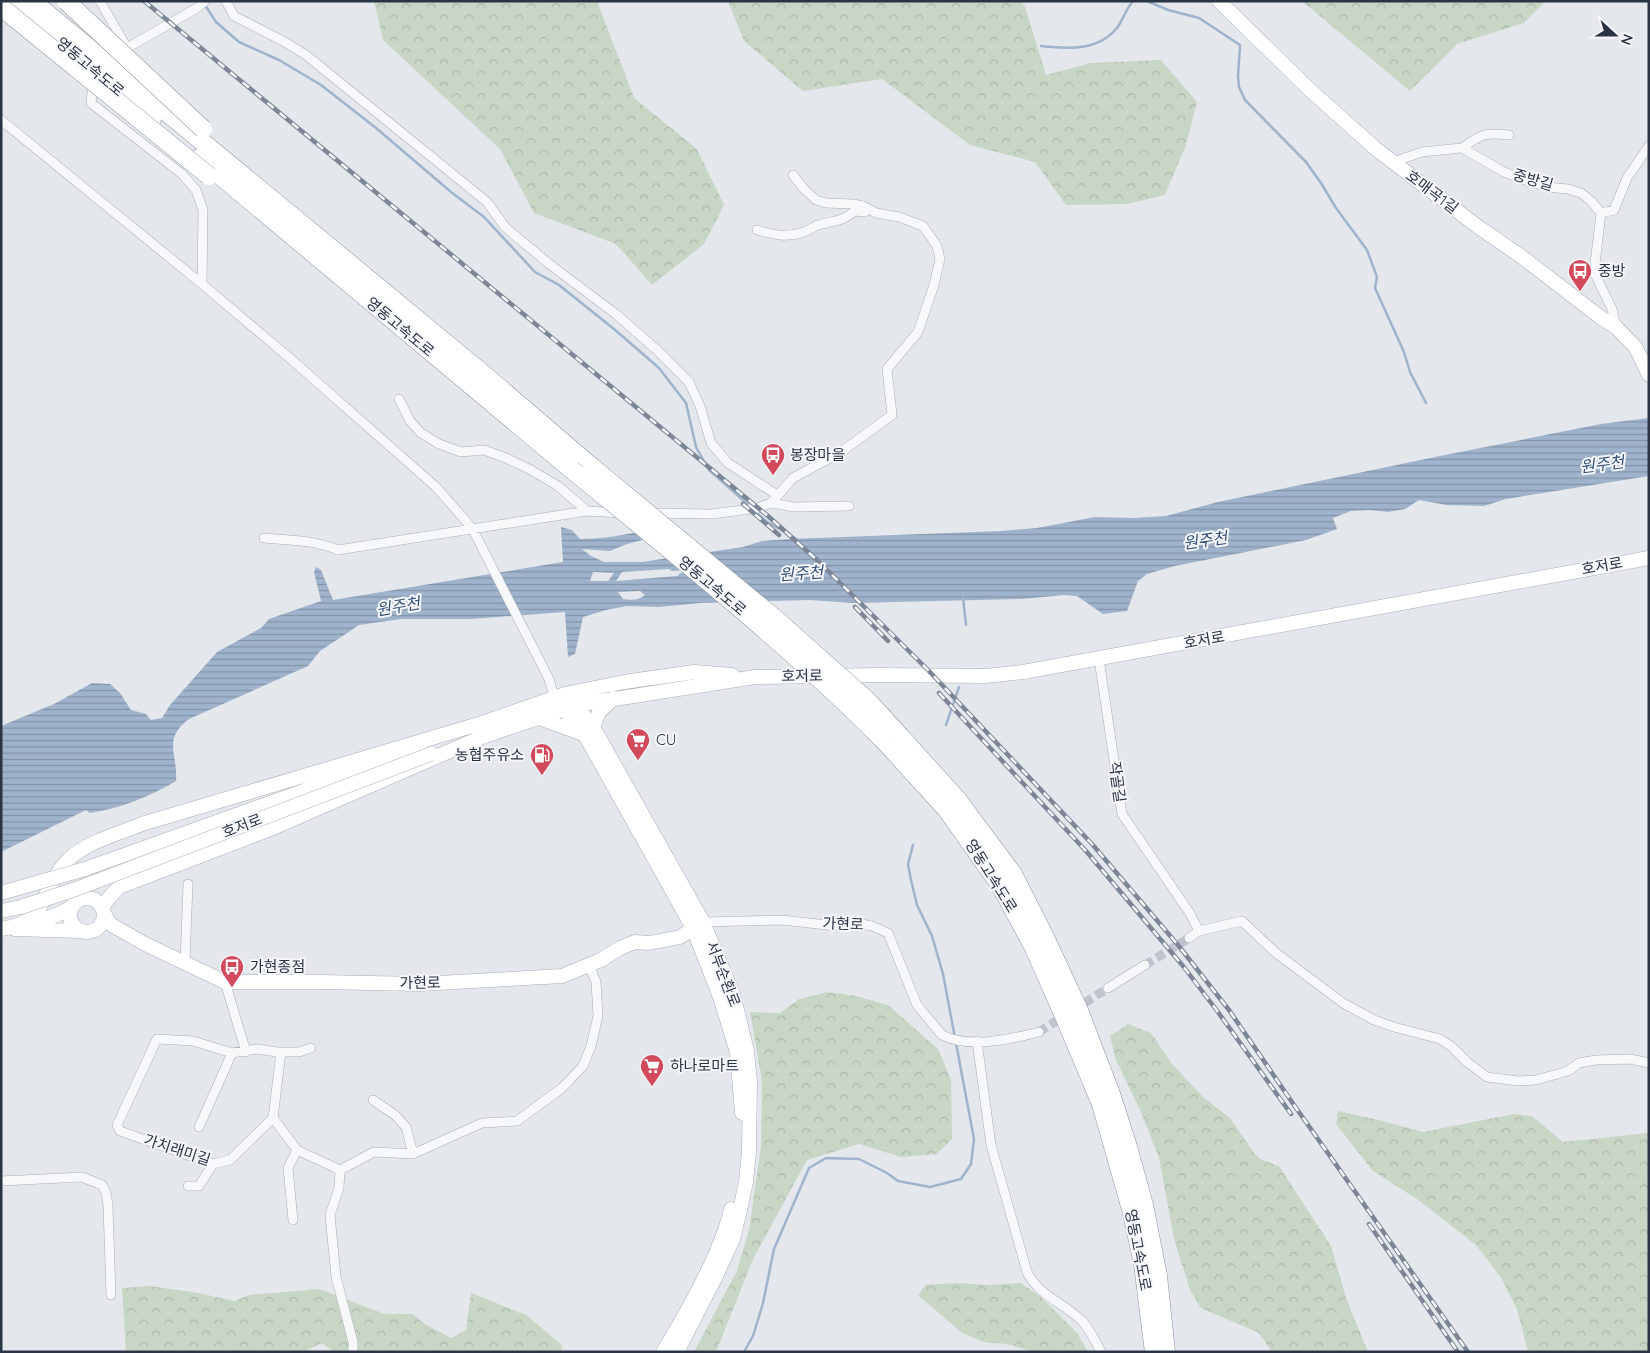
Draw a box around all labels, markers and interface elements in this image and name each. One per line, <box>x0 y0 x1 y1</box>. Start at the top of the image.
north arrow <box>1590 10 1640 60</box>
text: N <box>1617 32 1637 48</box>
street label: 영동고속도로 <box>52 33 128 101</box>
street label: 중방길 <box>1511 165 1556 194</box>
street label: 호매곡1길 <box>1402 166 1462 217</box>
bus stop icon: 중방 <box>1567 258 1593 292</box>
place label: 중방 <box>1598 261 1626 280</box>
street label: 영동고속도로 <box>362 293 438 361</box>
bus stop icon: 봉장마을 <box>760 442 786 476</box>
place label: 봉장마을 <box>790 445 845 464</box>
water label: 원주천 <box>1579 451 1627 477</box>
water label: 원주천 <box>1182 527 1231 553</box>
street label: 영동고속도로 <box>674 552 750 620</box>
street label: 호저로 <box>1580 553 1624 578</box>
water label: 원주천 <box>778 561 826 585</box>
water label: 원주천 <box>375 592 424 620</box>
street label: 호저로 <box>1182 627 1226 652</box>
street label: 호저로 <box>781 666 823 685</box>
supermarket icon: CU <box>625 727 651 761</box>
place label: CU <box>656 730 677 749</box>
fuel station icon: 농협주유소 <box>529 742 555 776</box>
place label: 농협주유소 <box>455 745 524 764</box>
street label: 작골길 <box>1105 760 1130 804</box>
street label: 호저로 <box>219 809 265 842</box>
street label: 영동고속도로 <box>961 836 1021 916</box>
street label: 가현로 <box>822 913 864 934</box>
street label: 서부순환로 <box>702 938 745 1009</box>
bus stop icon: 가현종점 <box>219 954 245 988</box>
place label: 가현종점 <box>250 957 305 976</box>
street label: 가현로 <box>399 973 441 992</box>
supermarket icon: 하나로마트 <box>639 1053 665 1087</box>
place label: 하나로마트 <box>670 1056 739 1075</box>
street label: 가치래미길 <box>141 1130 213 1169</box>
street label: 영동고속도로 <box>1121 1207 1156 1292</box>

